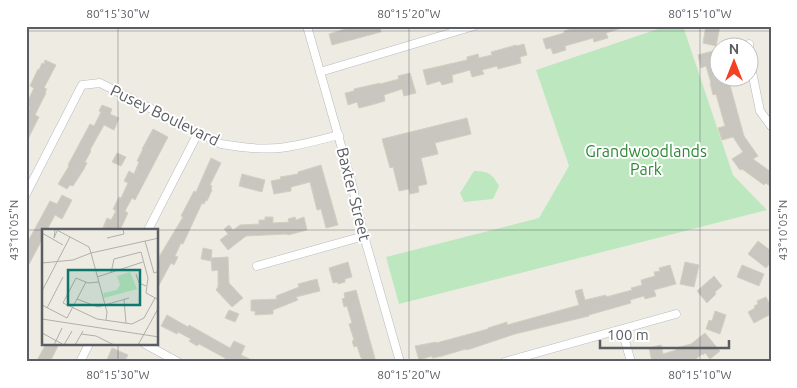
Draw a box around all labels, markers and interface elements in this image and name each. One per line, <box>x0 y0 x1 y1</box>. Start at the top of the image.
text: 80°15'30"W <box>86 7 150 20</box>
text: 80°15'20"W <box>377 7 441 20</box>
text: 80°15'10"W <box>668 7 732 20</box>
north arrow <box>710 38 760 88</box>
text: N <box>729 41 739 57</box>
street label: Pusey Boulevard <box>108 81 222 149</box>
park label: Grandwoodlands Park <box>585 142 707 178</box>
street label: Baxter Street <box>334 145 375 243</box>
text: 43°10'05"N <box>7 200 20 260</box>
text: 43°10'05"N <box>776 200 789 260</box>
inset map <box>42 229 159 346</box>
scale bar <box>600 318 728 350</box>
text: 100 m <box>607 326 649 343</box>
text: 80°15'30"W <box>86 368 150 381</box>
text: 80°15'20"W <box>377 368 441 381</box>
text: 80°15'10"W <box>668 368 732 381</box>

